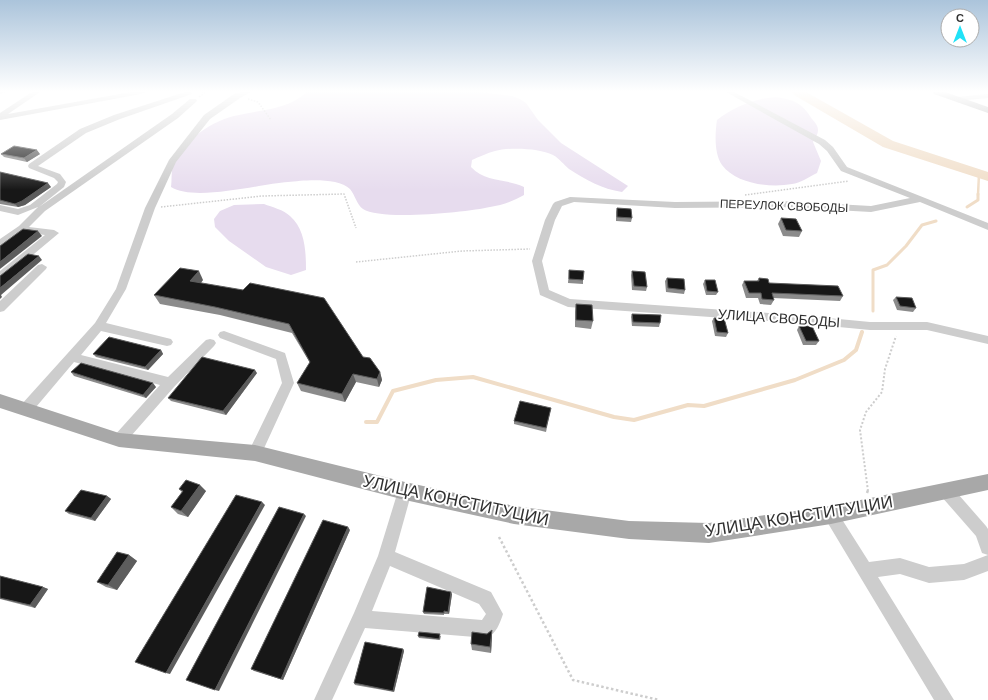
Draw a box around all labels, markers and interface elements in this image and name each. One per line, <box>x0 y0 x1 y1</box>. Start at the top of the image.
north arrow <box>940 8 980 48</box>
text: С <box>956 11 964 25</box>
street label: ПЕРЕУЛОК СВОБОДЫ <box>720 196 848 216</box>
street label: УЛИЦА СВОБОДЫ <box>717 305 841 331</box>
street label: УЛИЦА КОНСТИТУЦИИ <box>361 470 551 530</box>
street label: УЛИЦА КОНСТИТУЦИИ <box>704 490 894 542</box>

